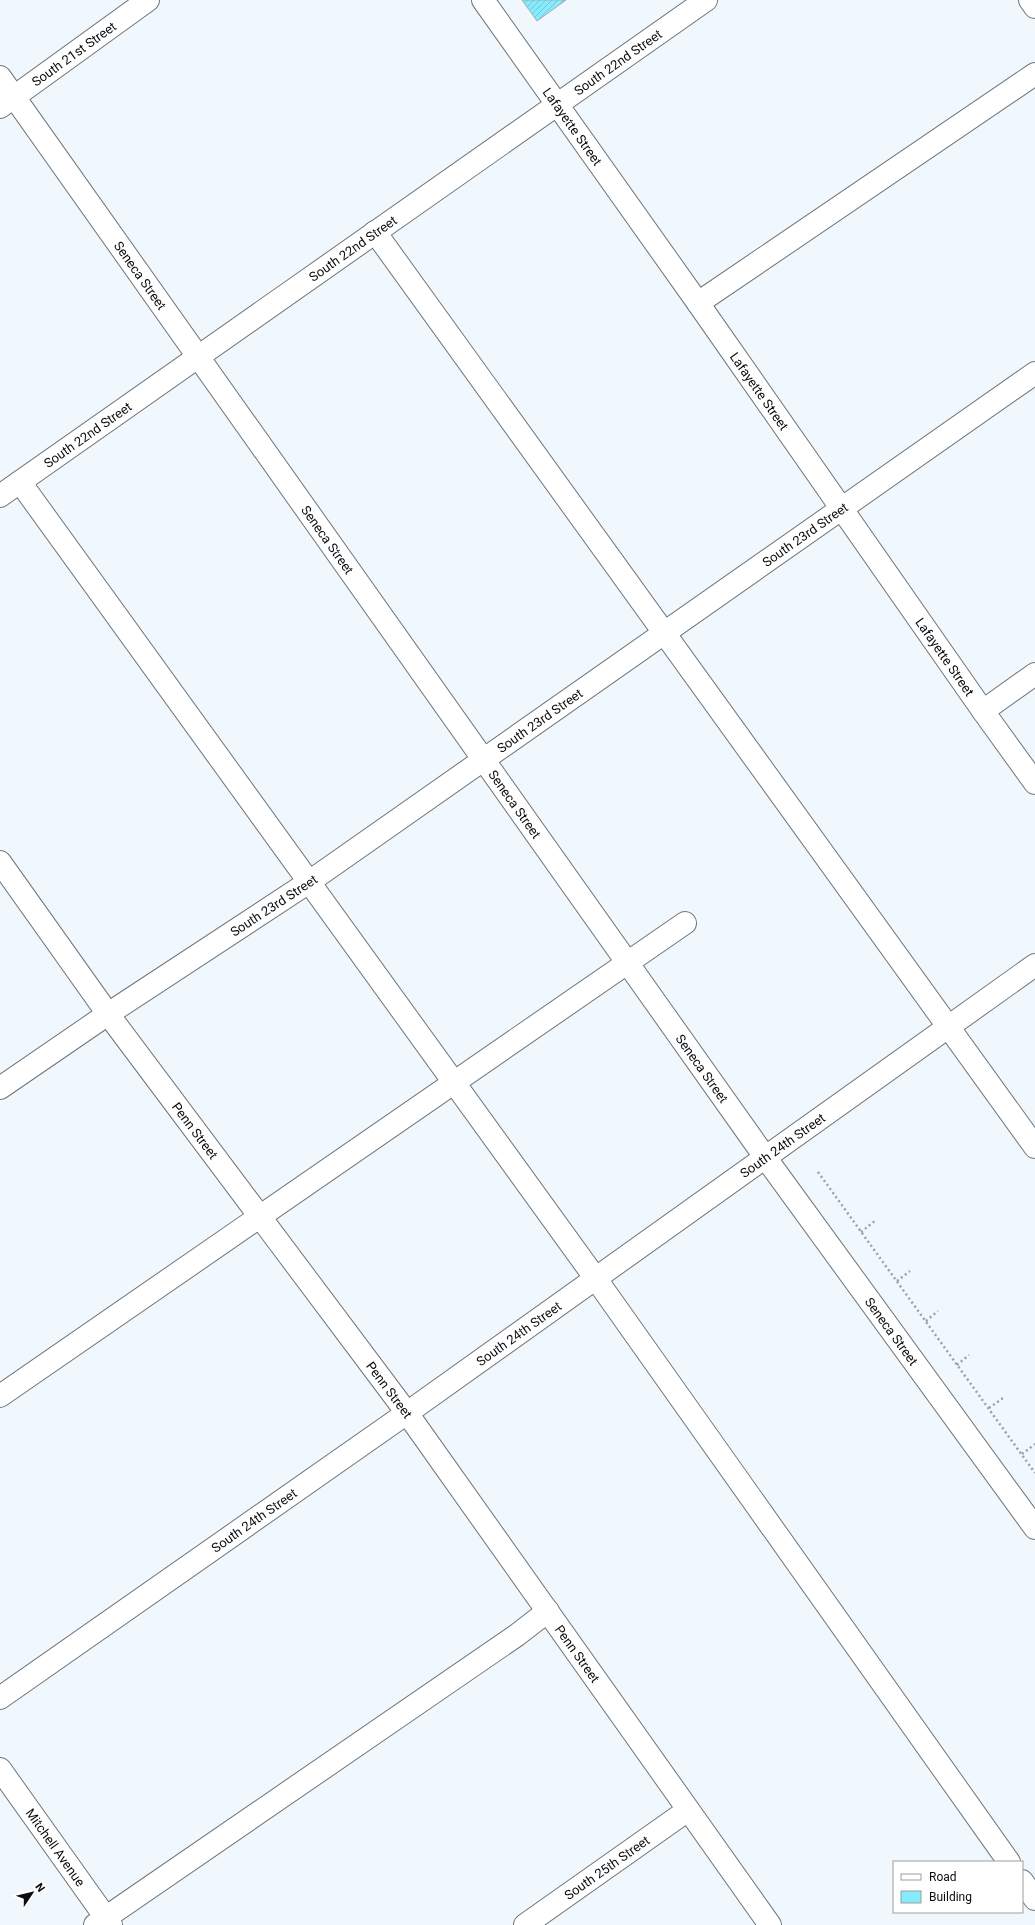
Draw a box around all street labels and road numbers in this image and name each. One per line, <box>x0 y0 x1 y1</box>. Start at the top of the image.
street label: South 21st Street <box>29 18 119 89</box>
street label: South 22nd Street <box>571 26 665 98</box>
street label: Lafayette Street <box>540 85 605 168</box>
street label: South 22nd Street <box>306 212 399 284</box>
street label: Seneca Street <box>111 238 170 312</box>
street label: Lafayette Street <box>727 349 792 433</box>
street label: South 22nd Street <box>41 399 134 470</box>
street label: South 23rd Street <box>759 499 850 569</box>
street label: Seneca Street <box>298 503 357 577</box>
street label: Lafayette Street <box>913 615 977 699</box>
street label: South 23rd Street <box>494 685 585 755</box>
street label: Seneca Street <box>486 767 544 841</box>
street label: South 23rd Street <box>227 871 320 939</box>
street label: Seneca Street <box>673 1031 732 1106</box>
street label: Penn Street <box>169 1099 221 1162</box>
street label: South 24th Street <box>737 1110 828 1181</box>
street label: Seneca Street <box>862 1294 921 1368</box>
street label: South 24th Street <box>473 1298 564 1369</box>
street label: Penn Street <box>363 1358 416 1421</box>
street label: South 24th Street <box>208 1485 299 1555</box>
street label: Penn Street <box>552 1622 603 1685</box>
street label: Mitchell Avenue <box>23 1805 88 1889</box>
street label: South 25th Street <box>561 1832 652 1902</box>

